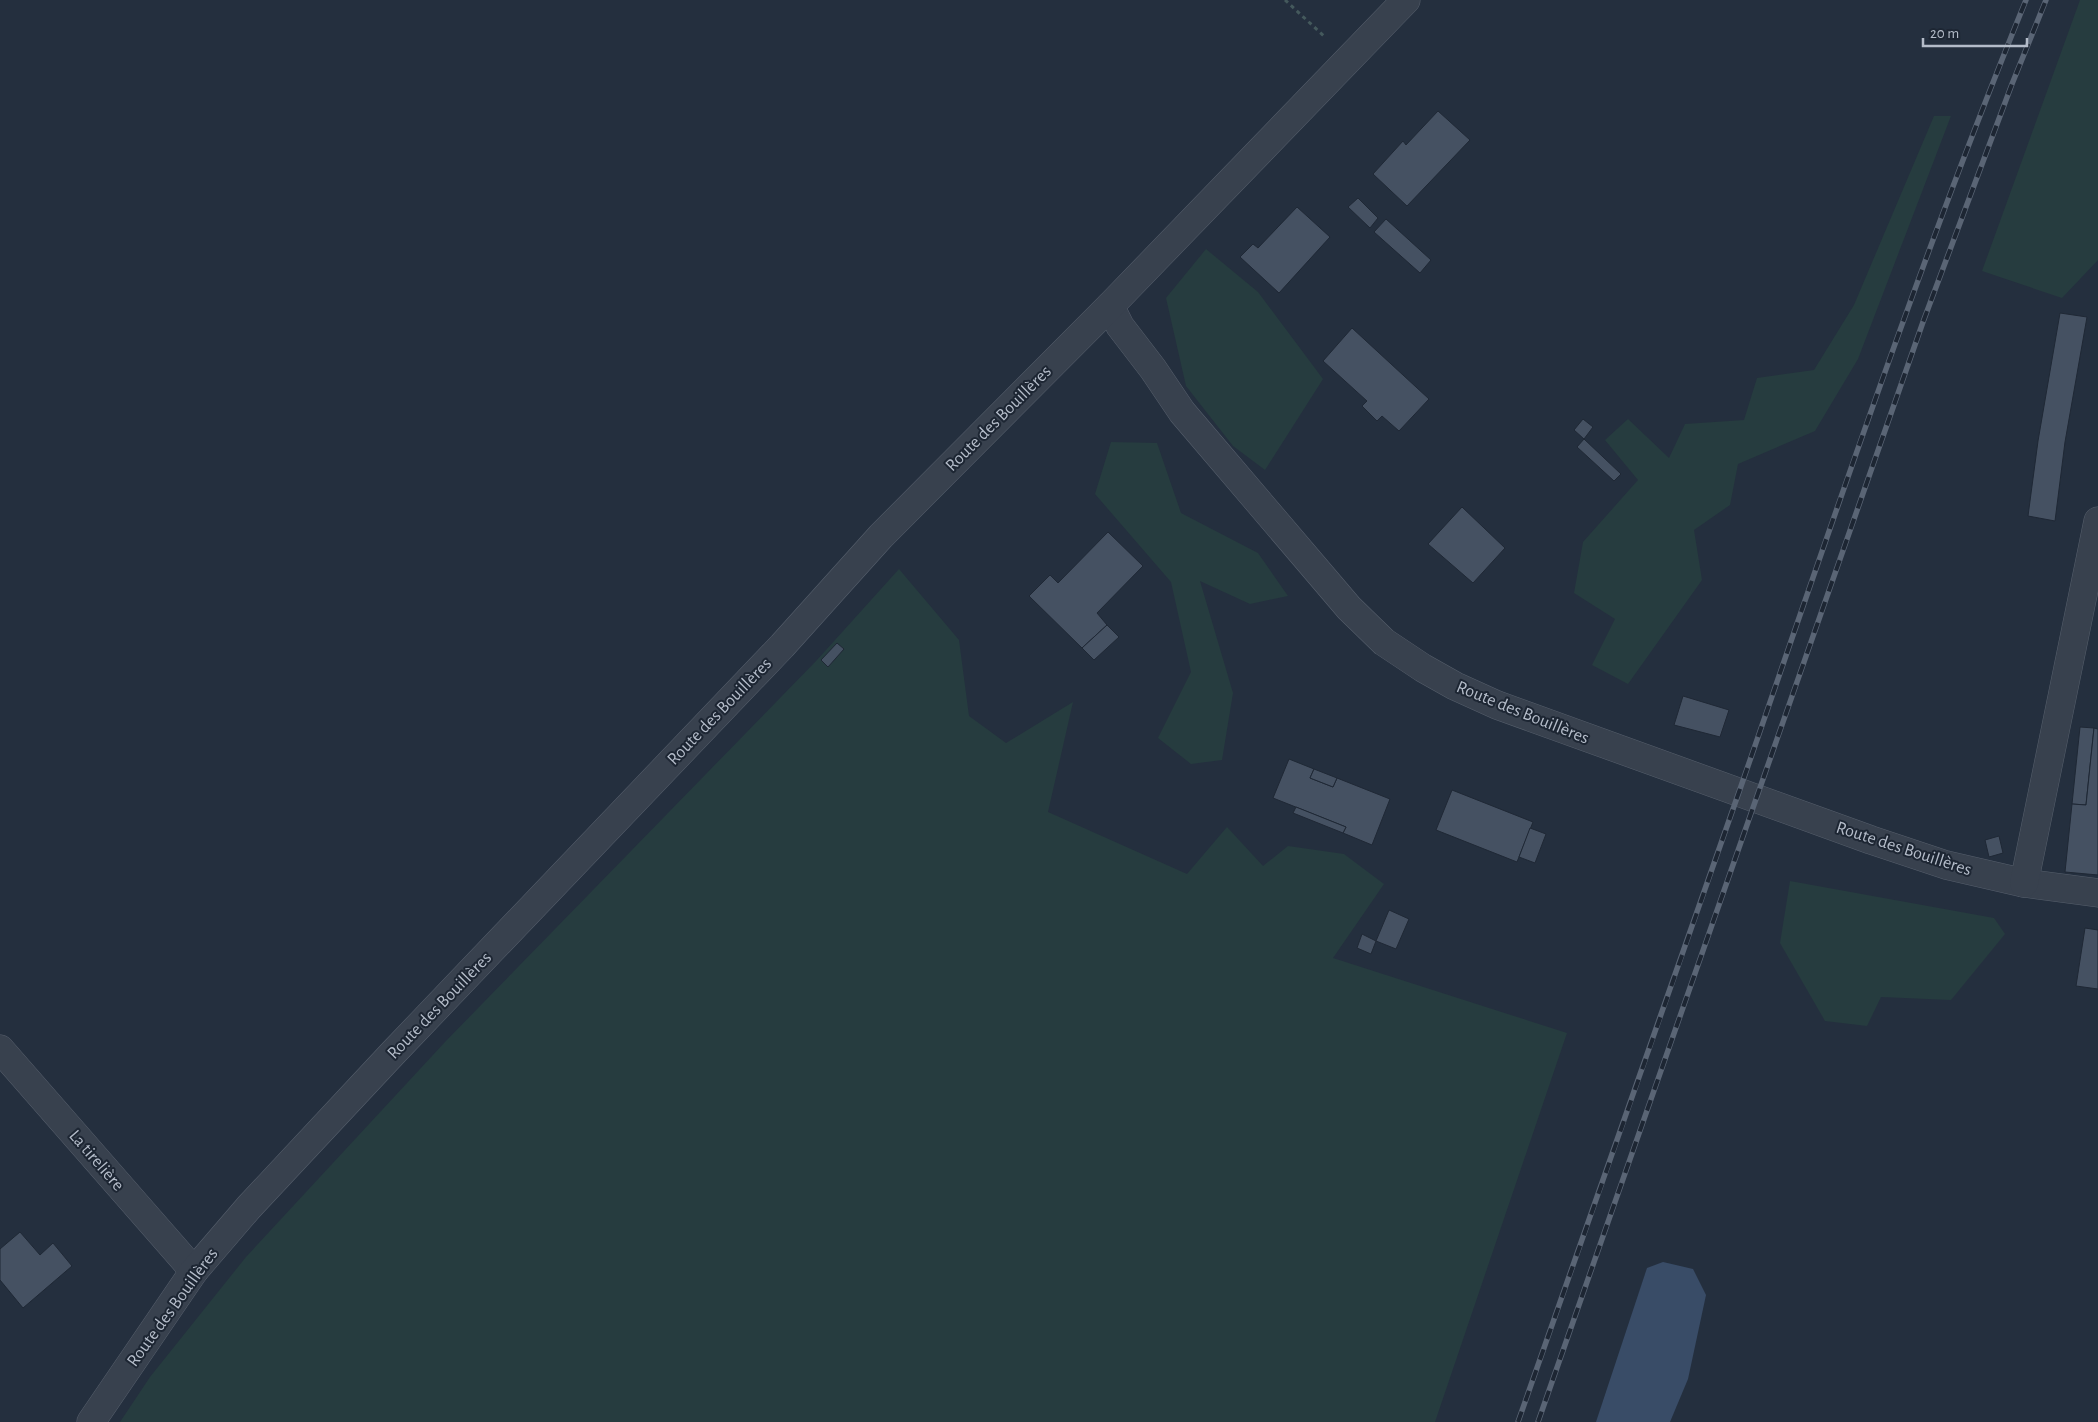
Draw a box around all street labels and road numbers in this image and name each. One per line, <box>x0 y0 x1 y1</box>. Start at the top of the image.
street label: Route des Bouillères <box>942 362 1055 475</box>
street label: Route des Bouillères <box>664 655 775 769</box>
street label: Route des Bouillères <box>1454 678 1591 748</box>
street label: Route des Bouillères <box>1834 819 1974 879</box>
street label: Route des Bouillères <box>384 949 495 1063</box>
street label: La tirelière <box>65 1127 127 1195</box>
street label: Route des Bouillères <box>124 1245 222 1370</box>

